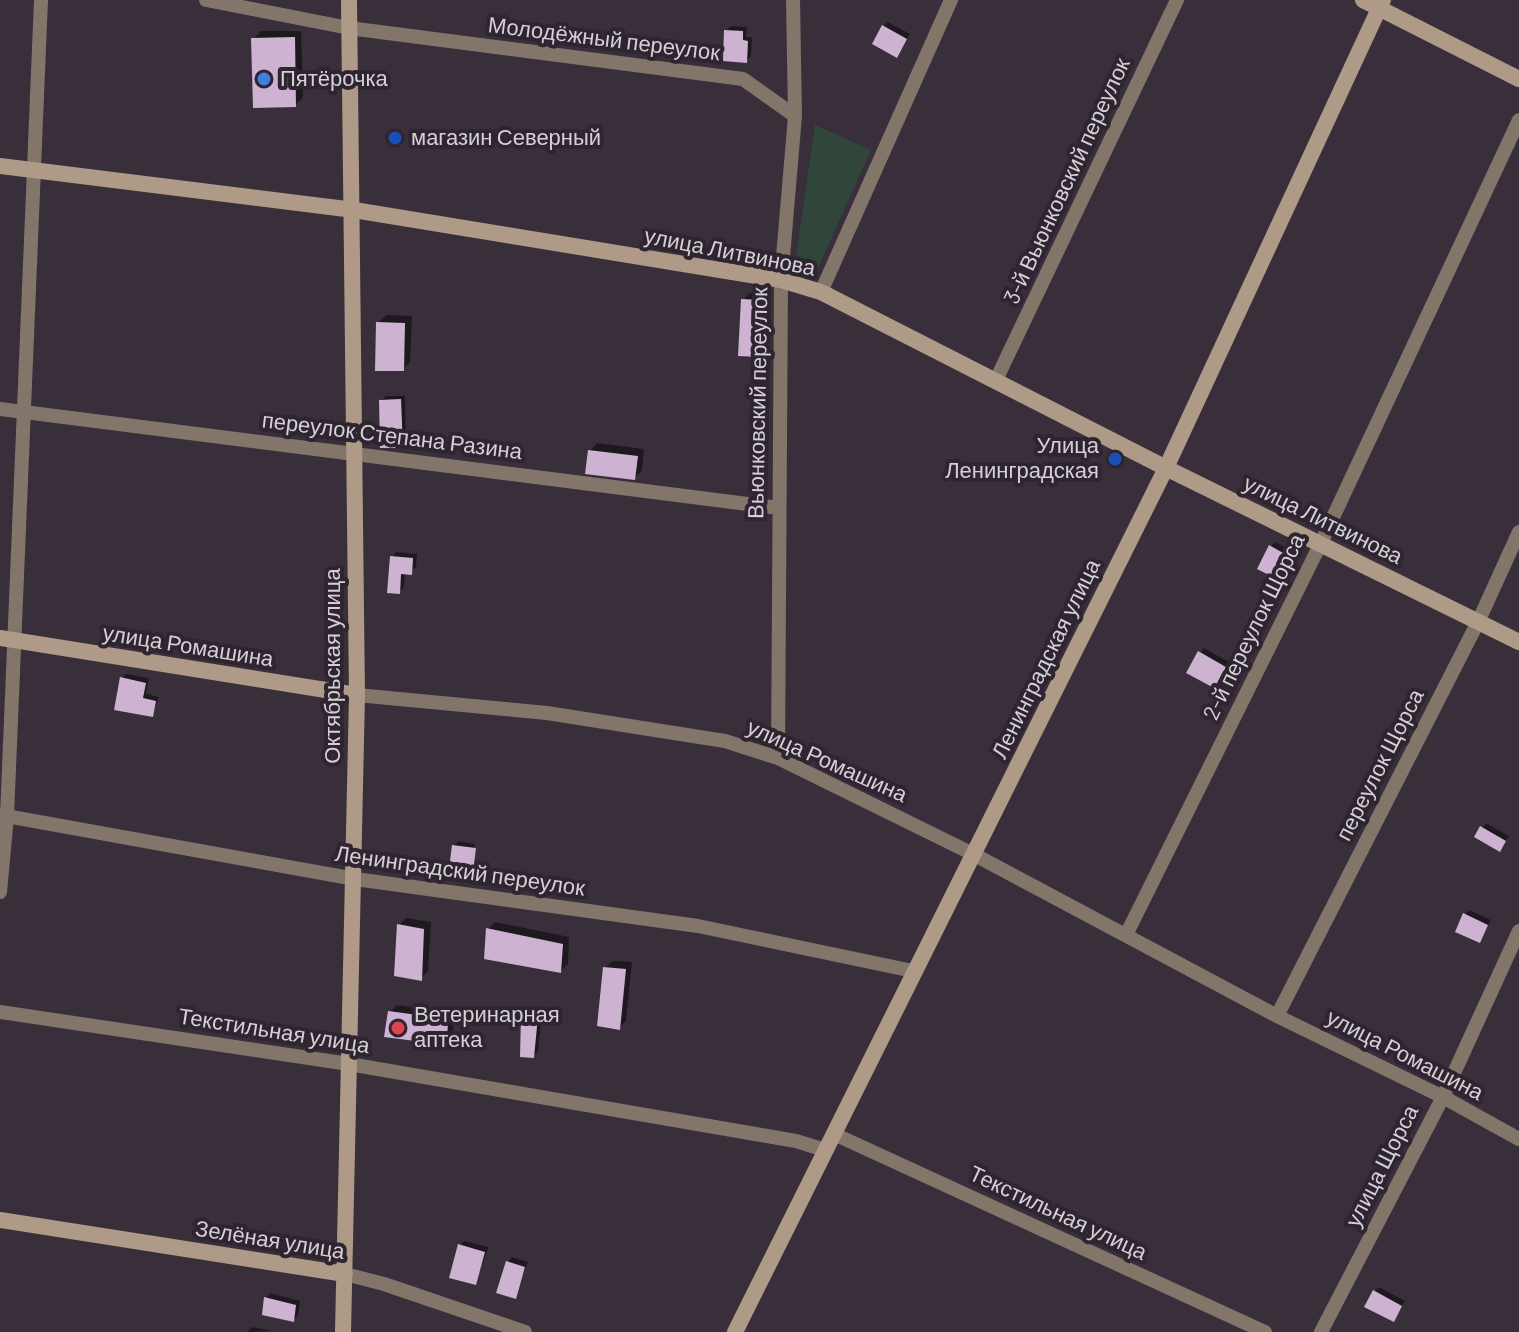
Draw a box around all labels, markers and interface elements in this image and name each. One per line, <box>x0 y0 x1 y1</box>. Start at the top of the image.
street label: Молодёжный переулок <box>487 12 721 66</box>
street label: 3-й Вьюнковский переулок <box>998 54 1136 308</box>
place label: Пятёрочка <box>280 66 388 92</box>
marker: Пятёрочка <box>255 70 273 88</box>
place label: магазин Северный <box>411 125 601 151</box>
marker: магазин Северный <box>386 129 404 147</box>
street label: улица Литвинова <box>642 222 818 282</box>
street label: Вьюнковский переулок <box>743 287 773 519</box>
street label: переулок Степана Разина <box>260 407 524 465</box>
place label: Улица Ленинградская <box>945 433 1099 484</box>
marker: Улица Ленинградская <box>1106 450 1124 468</box>
street label: улица Литвинова <box>1239 470 1407 570</box>
street label: 2-й переулок Щорса <box>1197 530 1311 724</box>
street label: Ленинградская улица <box>986 555 1106 763</box>
street label: Октябрьская улица <box>320 568 346 764</box>
street label: улица Ромашина <box>101 619 275 673</box>
street label: переулок Щорса <box>1330 685 1430 845</box>
street label: улица Ромашина <box>743 714 911 808</box>
street label: Ленинградский переулок <box>333 840 587 902</box>
place label: Ветеринарная аптека <box>414 1002 560 1054</box>
street label: Текстильная улица <box>177 1003 371 1059</box>
street label: улица Ромашина <box>1322 1004 1488 1106</box>
marker: Ветеринарная аптека <box>389 1019 407 1037</box>
street label: улица Щорса <box>1340 1101 1424 1231</box>
street label: Текстильная улица <box>965 1160 1151 1266</box>
street label: Зелёная улица <box>193 1215 347 1265</box>

